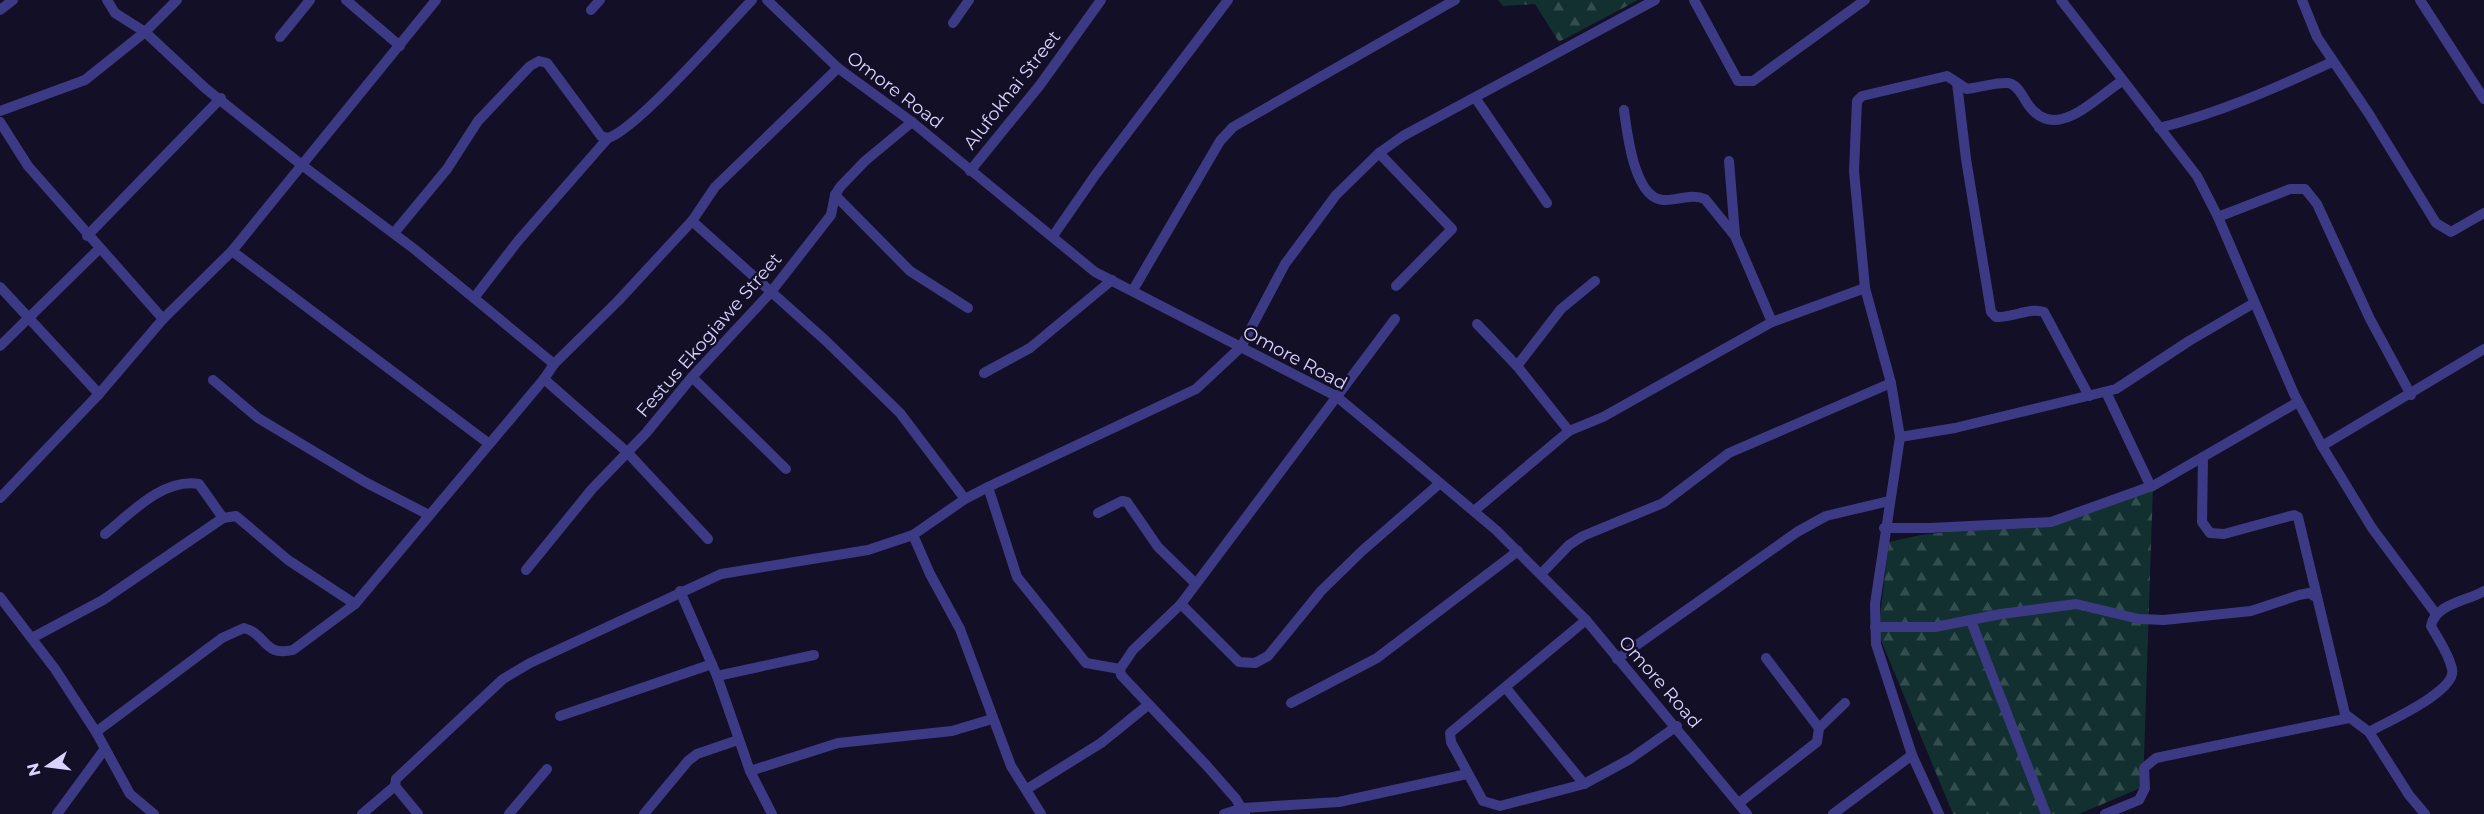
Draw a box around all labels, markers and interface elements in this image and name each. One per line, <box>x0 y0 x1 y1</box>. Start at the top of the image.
street label: Alufokhai Street <box>959 26 1065 154</box>
street label: Omore Road <box>842 47 948 133</box>
street label: Festus Ekogiawe Street <box>632 248 786 422</box>
street label: Omore Road <box>1239 321 1351 395</box>
street label: Omore Road <box>1614 631 1706 733</box>
north arrow <box>18 736 78 796</box>
text: N <box>23 761 45 778</box>

